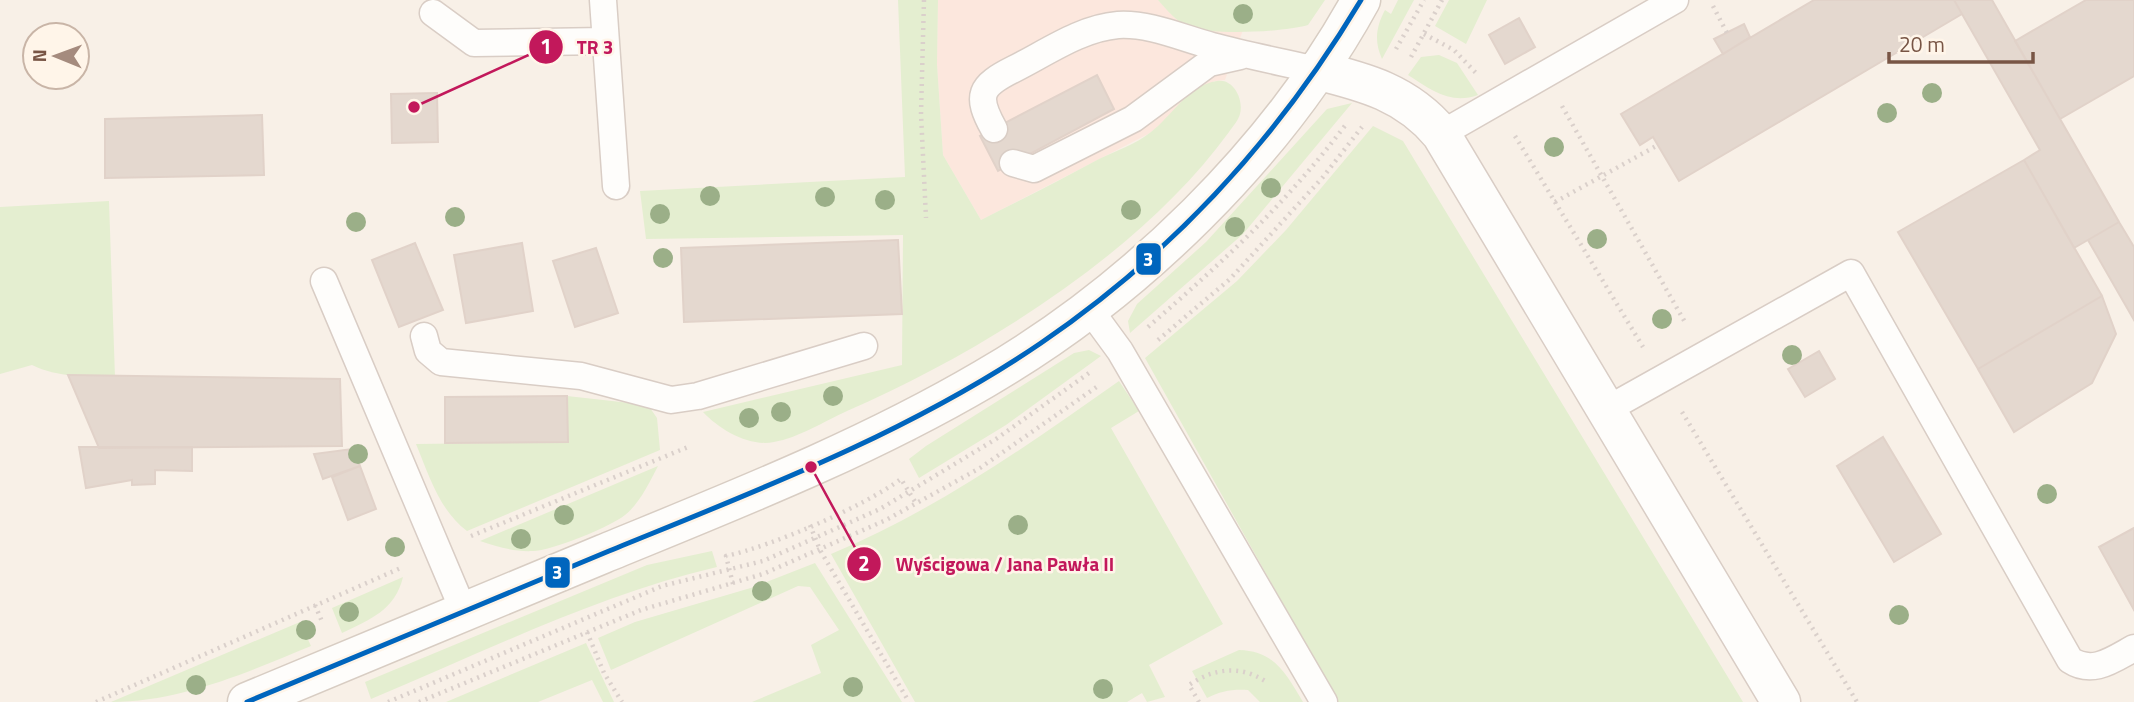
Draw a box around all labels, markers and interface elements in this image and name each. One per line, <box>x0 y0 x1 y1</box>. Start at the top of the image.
north arrow <box>21 21 91 91</box>
scale bar <box>1889 21 2032 65</box>
callout: TR 3 <box>528 27 628 67</box>
text: 20 m <box>1899 28 1945 60</box>
text: 1 <box>540 30 552 62</box>
text: TR 3 <box>577 32 613 61</box>
text: N <box>24 49 53 63</box>
line badge: 3 <box>1135 242 1162 276</box>
text: 3 <box>1143 244 1153 273</box>
callout: Wyścigowa / Jana Pawła II <box>847 544 1128 584</box>
text: 2 <box>858 547 870 579</box>
text: Wyścigowa / Jana Pawła II <box>896 549 1114 578</box>
line badge: 3 <box>544 556 571 589</box>
text: 3 <box>552 557 562 586</box>

